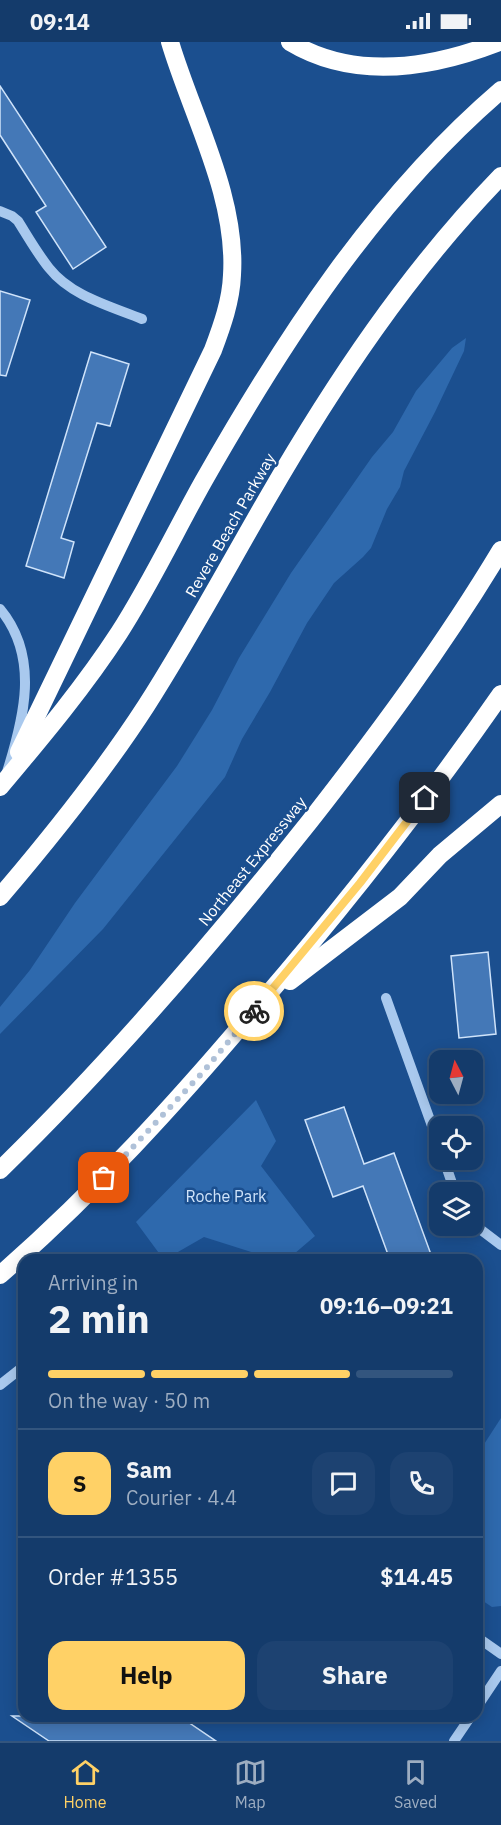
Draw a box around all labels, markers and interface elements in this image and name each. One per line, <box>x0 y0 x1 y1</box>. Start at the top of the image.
text: 09:14 <box>30 7 90 36</box>
street label: Revere Beach Parkway <box>181 449 279 601</box>
pin <box>399 772 450 823</box>
icon: home <box>408 781 441 814</box>
street label: Northeast Expressway <box>194 792 310 930</box>
courier <box>224 981 284 1041</box>
icon: bike <box>238 995 271 1028</box>
north arrow <box>429 1050 483 1104</box>
map controls <box>429 1050 483 1236</box>
button: locate <box>429 1116 483 1170</box>
pin <box>78 1152 129 1203</box>
icon: bag <box>87 1161 120 1194</box>
button: layers <box>429 1182 483 1236</box>
park label: Roche Park <box>185 1186 267 1206</box>
text: Arriving in <box>48 1269 138 1296</box>
text: 09:16–09:21 <box>320 1291 453 1320</box>
text: 2 min <box>48 1293 150 1344</box>
text: On the way · 50 m <box>48 1387 210 1414</box>
button: chat <box>312 1452 375 1515</box>
button: phone <box>390 1452 453 1515</box>
text: Sam <box>126 1455 172 1484</box>
text: S <box>73 1469 86 1498</box>
text: Courier · 4.4 <box>126 1484 237 1511</box>
text: Order #1355 <box>48 1562 178 1591</box>
text: $14.45 <box>380 1562 453 1591</box>
button: Help <box>48 1641 245 1710</box>
button: Share <box>257 1641 453 1710</box>
tab: Home <box>64 1756 107 1812</box>
tab: Map <box>234 1756 267 1812</box>
tab: Saved <box>394 1756 437 1812</box>

